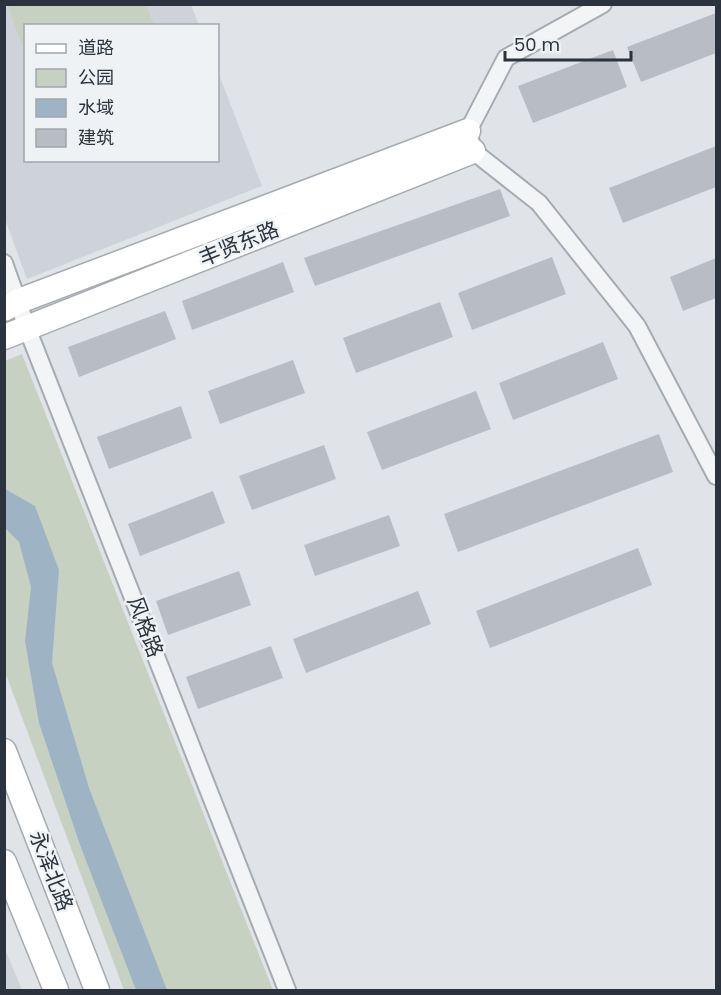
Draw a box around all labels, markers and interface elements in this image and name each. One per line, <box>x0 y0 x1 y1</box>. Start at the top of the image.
legend <box>24 24 219 162</box>
scale bar <box>505 24 631 62</box>
text: 50 m <box>514 32 560 57</box>
text: 道路 <box>78 35 114 60</box>
text: 公园 <box>78 65 114 90</box>
text: 水域 <box>78 95 114 120</box>
text: 建筑 <box>78 125 114 150</box>
street label: 丰贤东路 <box>194 214 283 273</box>
street label: 风格路 <box>121 592 170 661</box>
street label: 永泽北路 <box>23 826 80 915</box>

